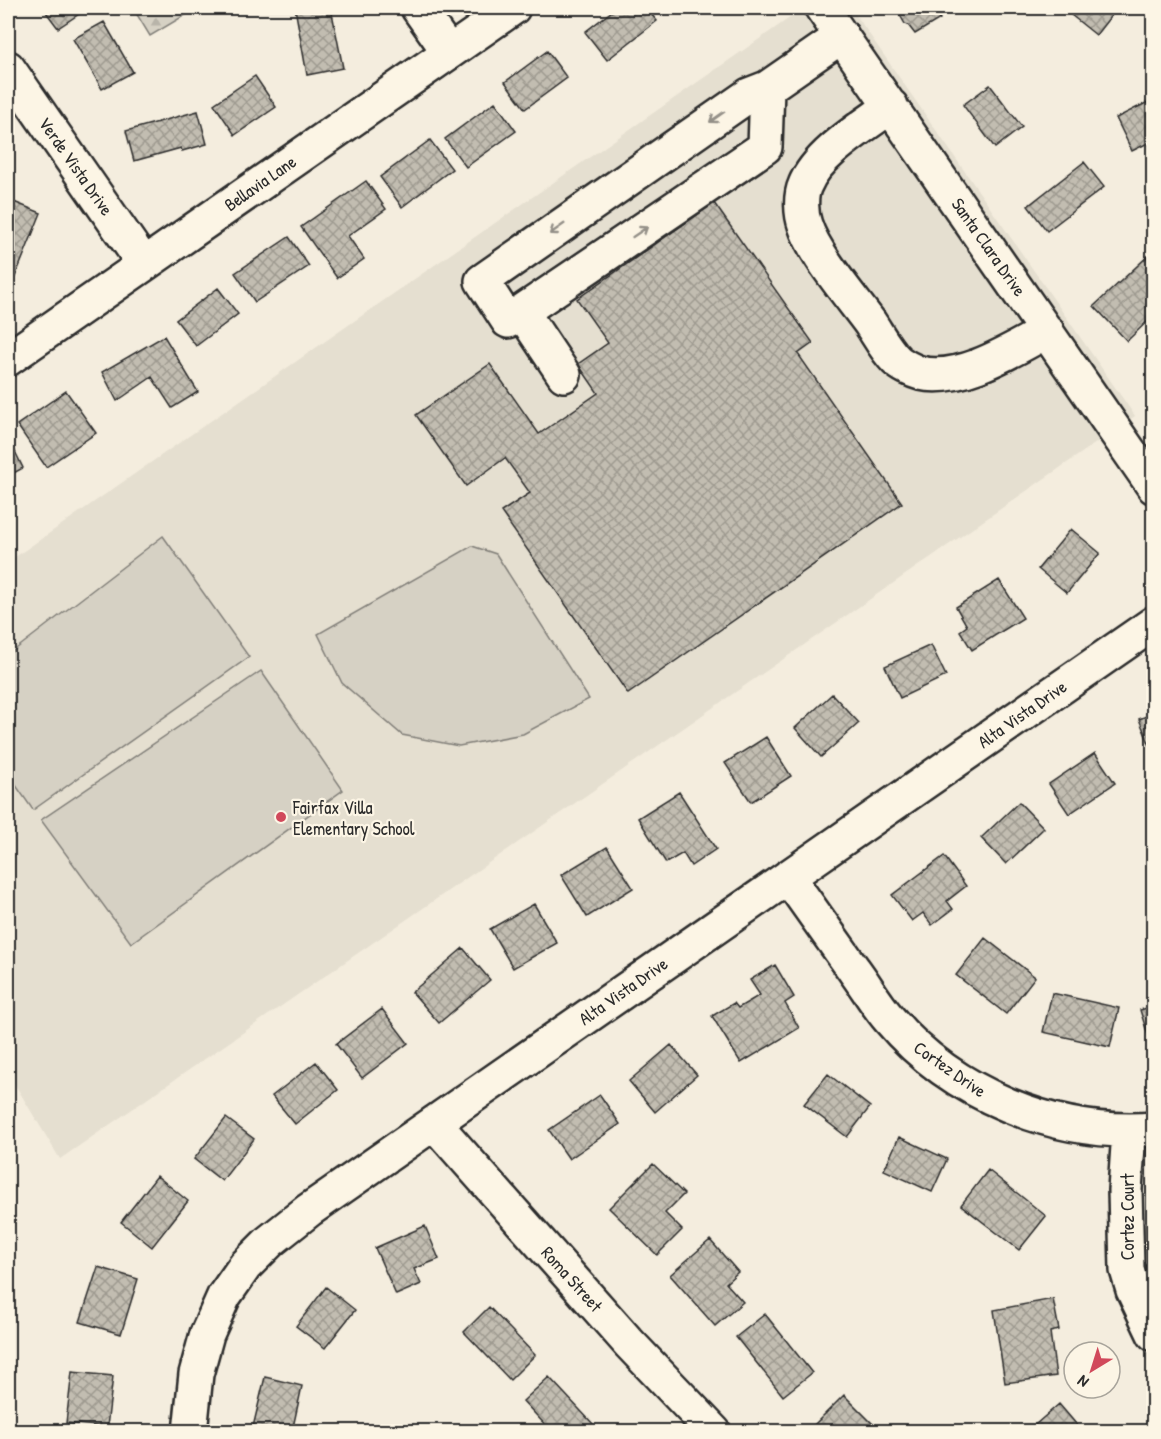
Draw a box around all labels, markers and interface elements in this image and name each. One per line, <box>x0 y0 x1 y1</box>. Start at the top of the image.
one-way arrow <box>709 111 725 123</box>
street label: Verde Vista Drive <box>33 112 119 220</box>
street label: Bellavia Lane <box>219 149 301 217</box>
street label: Santa Clara Drive <box>946 193 1032 301</box>
one-way arrow <box>549 223 566 235</box>
one-way arrow <box>631 226 647 238</box>
street label: Alta Vista Drive <box>973 674 1071 754</box>
place label: Fairfax Villa Elementary School <box>292 795 415 841</box>
marker: Fairfax Villa Elementary School <box>274 810 288 824</box>
street label: Alta Vista Drive <box>574 951 672 1031</box>
street label: Cortez Drive <box>909 1035 991 1103</box>
street label: Cortez Court <box>1115 1173 1140 1260</box>
street label: Roma Street <box>536 1241 609 1318</box>
north arrow <box>1062 1340 1122 1400</box>
text: N <box>1072 1370 1093 1393</box>

